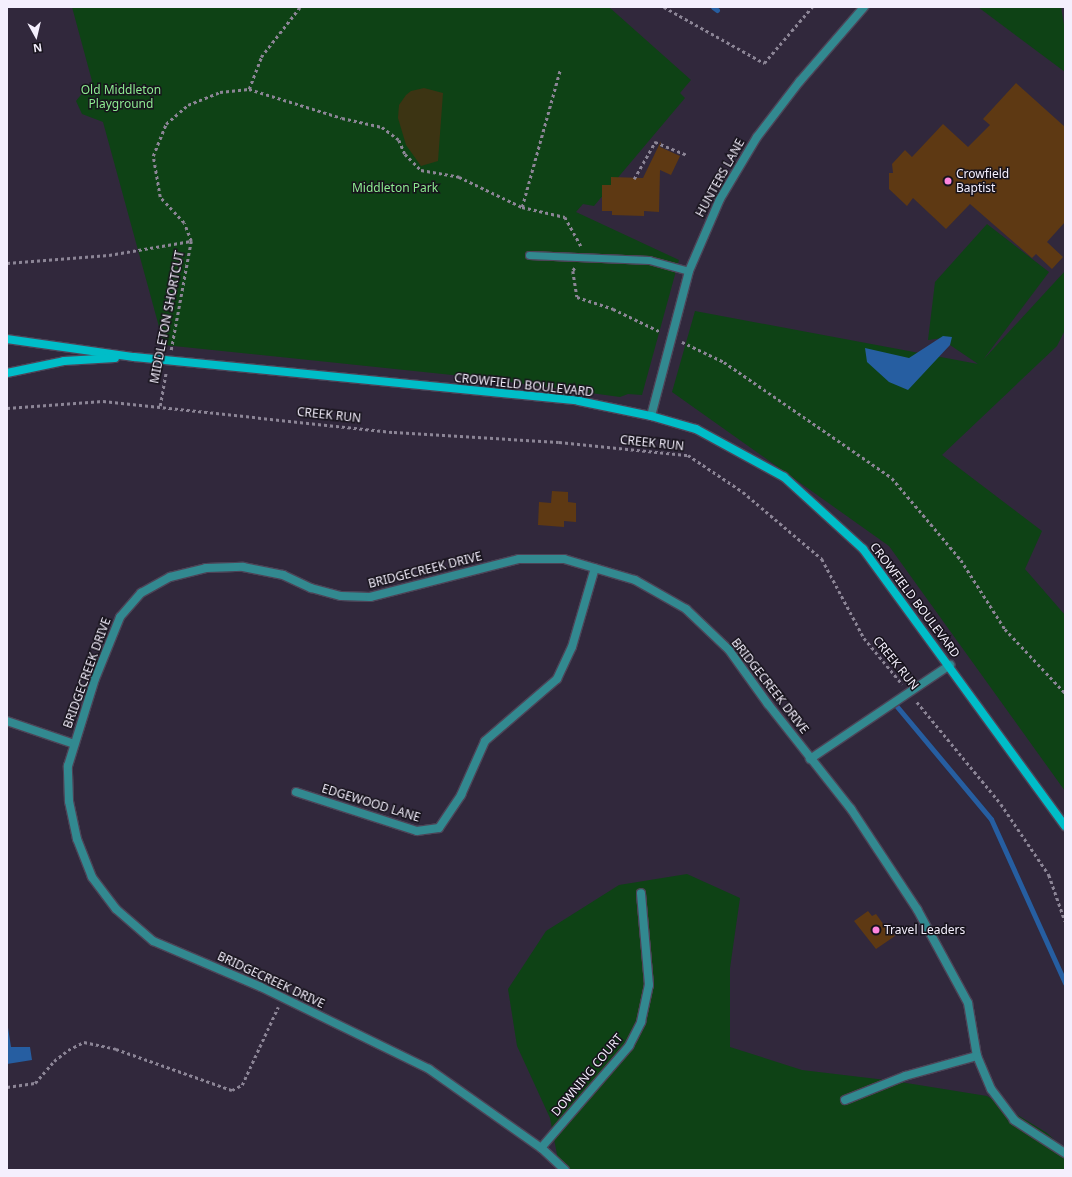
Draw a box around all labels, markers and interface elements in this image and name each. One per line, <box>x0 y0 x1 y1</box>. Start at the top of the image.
north arrow <box>16 16 56 56</box>
text: N <box>32 40 43 56</box>
park label: Old Middleton Playground <box>81 83 161 111</box>
street label: HUNTERS LANE <box>693 136 747 220</box>
place label: Crowfield Baptist <box>956 167 1009 195</box>
marker: Crowfield Baptist <box>943 176 953 186</box>
park label: Middleton Park <box>352 181 438 195</box>
street label: MIDDLETON SHORTCUT <box>147 249 187 385</box>
street label: CROWFIELD BOULEVARD <box>454 371 594 399</box>
street label: CREEK RUN <box>296 404 362 426</box>
street label: CREEK RUN <box>619 432 685 454</box>
street label: CROWFIELD BOULEVARD <box>867 540 963 660</box>
street label: BRIDGECREEK DRIVE <box>367 549 483 591</box>
street label: BRIDGECREEK DRIVE <box>60 616 114 730</box>
street label: CREEK RUN <box>870 633 922 693</box>
street label: BRIDGECREEK DRIVE <box>728 636 812 736</box>
street label: EDGEWOOD LANE <box>320 781 422 825</box>
place label: Travel Leaders <box>884 923 965 937</box>
marker: Travel Leaders <box>871 925 881 935</box>
street label: BRIDGECREEK DRIVE <box>215 949 327 1011</box>
street label: DOWNING COURT <box>548 1031 626 1119</box>

